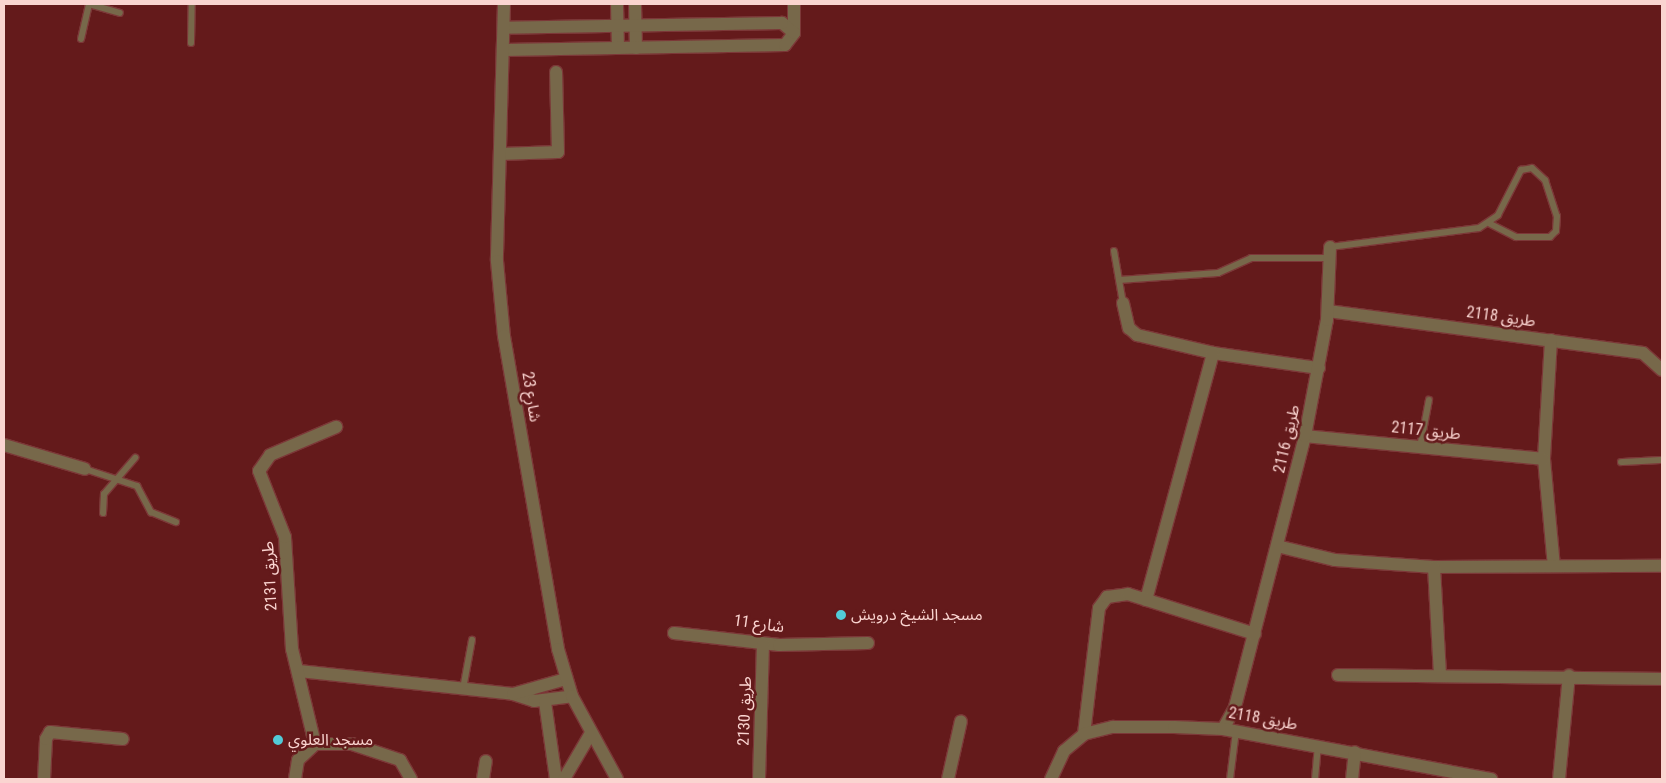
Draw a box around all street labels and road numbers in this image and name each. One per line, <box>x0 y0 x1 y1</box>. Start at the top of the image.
street label: طريق 2118 <box>1465 303 1537 331</box>
street label: شارع 23 <box>518 370 544 424</box>
street label: طريق 2116 <box>1270 403 1304 475</box>
street label: طريق 2117 <box>1390 418 1462 444</box>
street label: طريق 2131 <box>259 541 281 611</box>
street label: شارع 11 <box>733 611 785 637</box>
street label: طريق 2130 <box>734 676 756 746</box>
street label: طريق 2118 <box>1227 703 1299 735</box>

